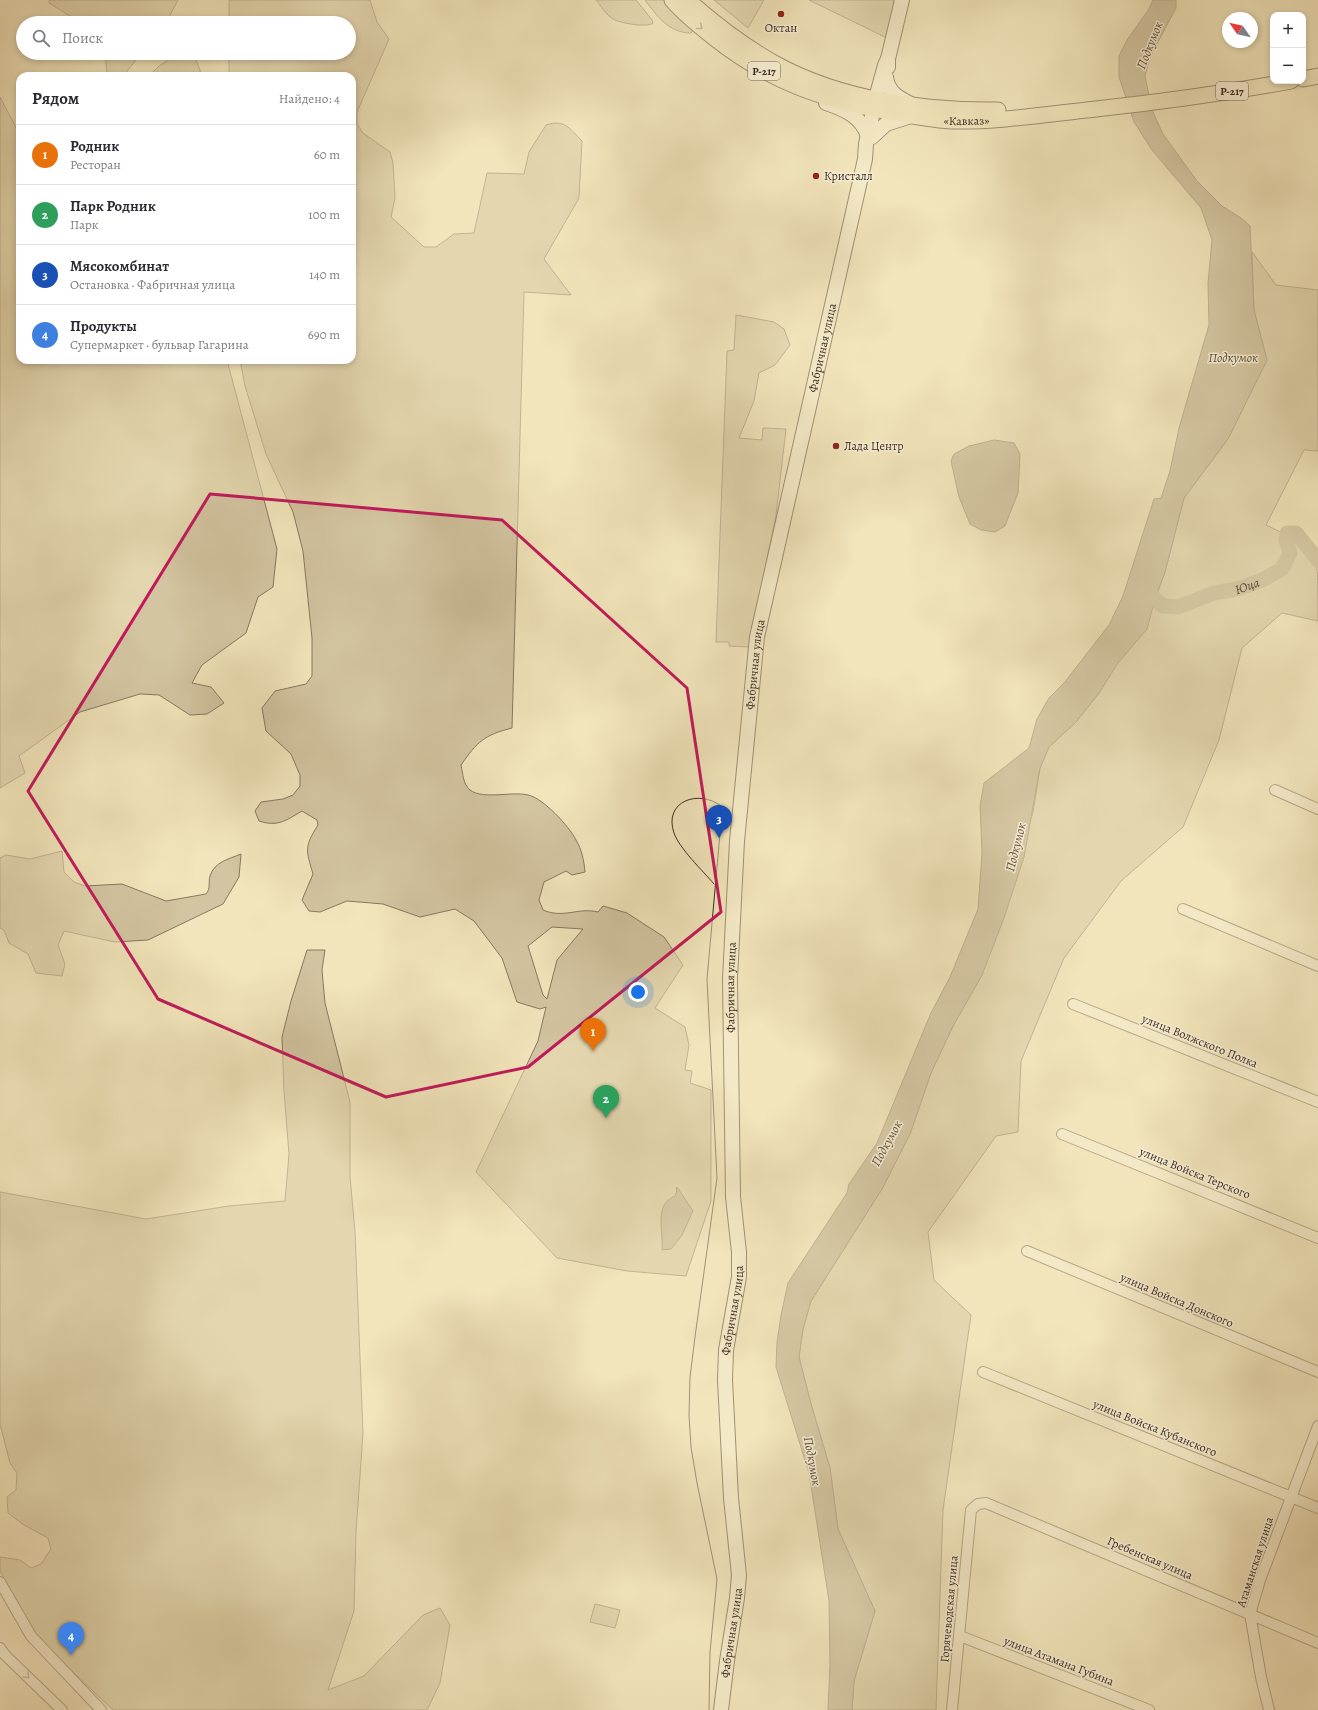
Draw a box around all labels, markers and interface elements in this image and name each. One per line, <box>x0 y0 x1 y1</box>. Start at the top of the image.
marker: Октан <box>776 9 786 19</box>
north arrow <box>1222 12 1258 48</box>
map controls <box>1270 12 1306 84</box>
button: + <box>1270 12 1306 48</box>
search box <box>16 16 356 60</box>
water label: Подкумок <box>1132 19 1167 71</box>
place label: Октан <box>765 20 797 36</box>
one-way arrow <box>696 22 703 29</box>
icon: search <box>30 27 52 49</box>
text: Поиск <box>62 28 103 48</box>
button: − <box>1270 48 1306 84</box>
road number: Р-217 <box>748 62 780 80</box>
road number: Р-217 <box>1216 82 1248 100</box>
text: Рядом <box>32 87 79 110</box>
text: Найдено: 4 <box>279 90 340 107</box>
street label: «Кавказ» <box>943 112 990 129</box>
text: Родник <box>70 136 119 156</box>
text: 1 <box>43 146 47 163</box>
text: 60 m <box>314 146 340 163</box>
text: Ресторан <box>70 156 121 173</box>
place label: Кристалл <box>824 168 873 184</box>
marker: Кристалл <box>811 171 821 181</box>
text: Парк Родник <box>70 196 156 216</box>
text: 2 <box>42 206 48 223</box>
text: 100 m <box>308 206 340 223</box>
text: Парк <box>70 216 99 233</box>
text: Мясокомбинат <box>70 256 169 276</box>
text: 3 <box>42 266 48 283</box>
text: 140 m <box>309 266 340 283</box>
text: Остановка · Фабричная улица <box>70 276 235 293</box>
street label: Фабричная улица <box>805 301 840 394</box>
text: Продукты <box>70 316 137 336</box>
text: 4 <box>42 326 48 343</box>
text: 690 m <box>308 326 340 343</box>
text: Супермаркет · бульвар Гагарина <box>70 336 249 353</box>
water label: Подкумок <box>1208 349 1258 366</box>
place label: Лада Центр <box>844 438 904 454</box>
marker: Лада Центр <box>831 441 841 451</box>
water label: Юца <box>1232 574 1262 598</box>
street label: Фабричная улица <box>742 617 769 710</box>
pin: 3 <box>706 805 732 838</box>
water label: Подкумок <box>1001 821 1030 873</box>
street label: Фабричная улица <box>722 941 740 1033</box>
your location <box>628 982 648 1002</box>
street label: улица Волжского Полка <box>1139 1010 1261 1072</box>
pin: 1 <box>580 1018 606 1051</box>
pin: 2 <box>593 1085 619 1118</box>
water label: Подкумок <box>867 1117 906 1169</box>
street label: улица Войска Терского <box>1136 1143 1253 1203</box>
street label: Фабричная улица <box>718 1265 747 1356</box>
street label: улица Войска Донского <box>1117 1269 1236 1331</box>
street label: улица Войска Кубанского <box>1090 1395 1219 1460</box>
water label: Подкумок <box>800 1435 825 1487</box>
street label: Атаманская улица <box>1233 1514 1277 1610</box>
street label: Гребенская улица <box>1105 1533 1196 1583</box>
street label: Горячеводская улица <box>936 1554 962 1663</box>
street label: Фабричная улица <box>717 1587 746 1679</box>
pin: 4 <box>58 1622 84 1655</box>
street label: улица Атамана Губина <box>1001 1632 1117 1690</box>
one-way arrow <box>22 1671 30 1679</box>

